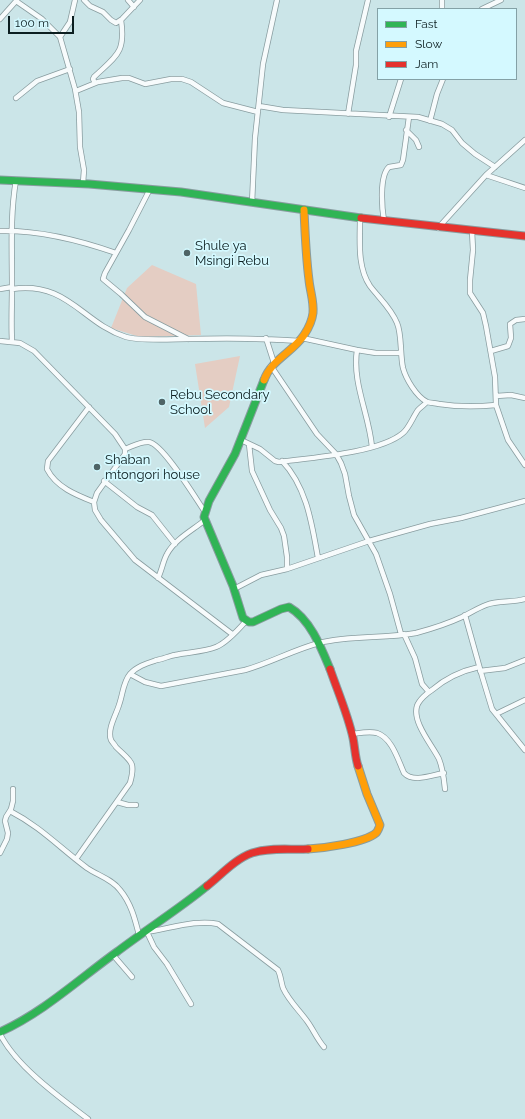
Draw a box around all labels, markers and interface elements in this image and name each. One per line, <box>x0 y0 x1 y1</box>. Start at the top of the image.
scale bar <box>10 8 76 34</box>
legend <box>377 8 517 80</box>
text: 100 m <box>15 16 49 30</box>
text: Fast <box>415 17 438 31</box>
text: Slow <box>415 37 442 51</box>
text: Jam <box>415 57 438 71</box>
place label: Shule ya Msingi Rebu <box>195 238 269 269</box>
marker: Shule ya Msingi Rebu <box>182 248 192 258</box>
place label: Rebu Secondary School <box>170 387 270 418</box>
marker: Rebu Secondary School <box>157 397 167 407</box>
place label: Shaban mtongori house <box>105 452 200 483</box>
marker: Shaban mtongori house <box>92 462 102 472</box>

